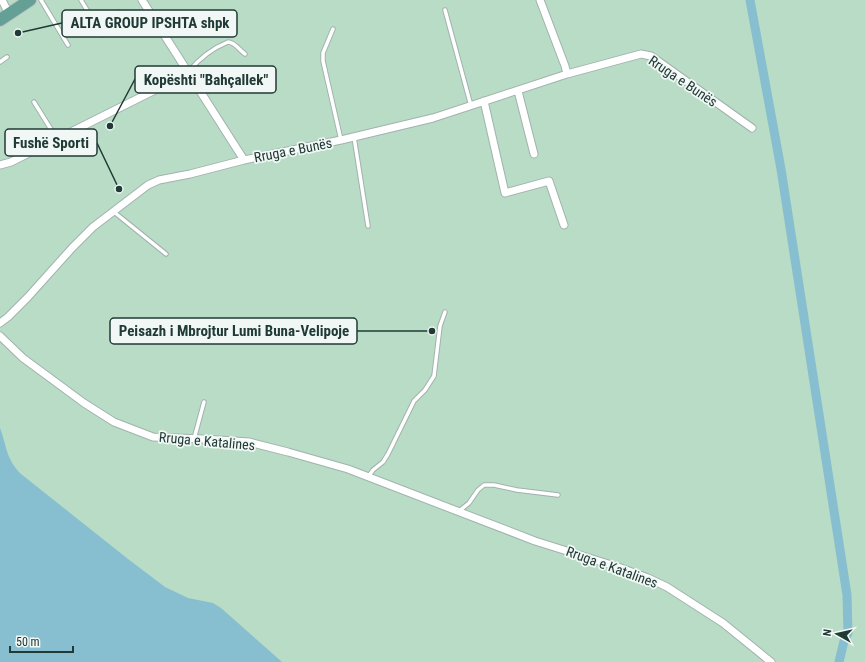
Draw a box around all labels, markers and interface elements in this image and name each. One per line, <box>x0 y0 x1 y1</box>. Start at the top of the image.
callout: ALTA GROUP IPSHTA shpk <box>62 10 237 37</box>
text: ALTA GROUP IPSHTA shpk <box>70 14 230 32</box>
street label: Rruga e Bunës <box>646 52 720 110</box>
callout: Kopështi "Bahçallek" <box>135 66 276 93</box>
text: Kopështi "Bahçallek" <box>144 71 268 89</box>
callout: Fushë Sporti <box>5 129 97 156</box>
text: Fushë Sporti <box>13 134 89 152</box>
street label: Rruga e Bunës <box>253 135 333 165</box>
callout: Peisazh i Mbrojtur Lumi Buna-Velipoje <box>110 318 357 344</box>
text: Peisazh i Mbrojtur Lumi Buna-Velipoje <box>119 322 349 340</box>
street label: Rruga e Katalines <box>158 429 256 453</box>
street label: Rruga e Katalines <box>564 543 660 591</box>
north arrow <box>817 614 857 654</box>
scale bar <box>10 628 73 654</box>
text: N <box>821 628 835 637</box>
text: 50 m <box>16 635 40 649</box>

